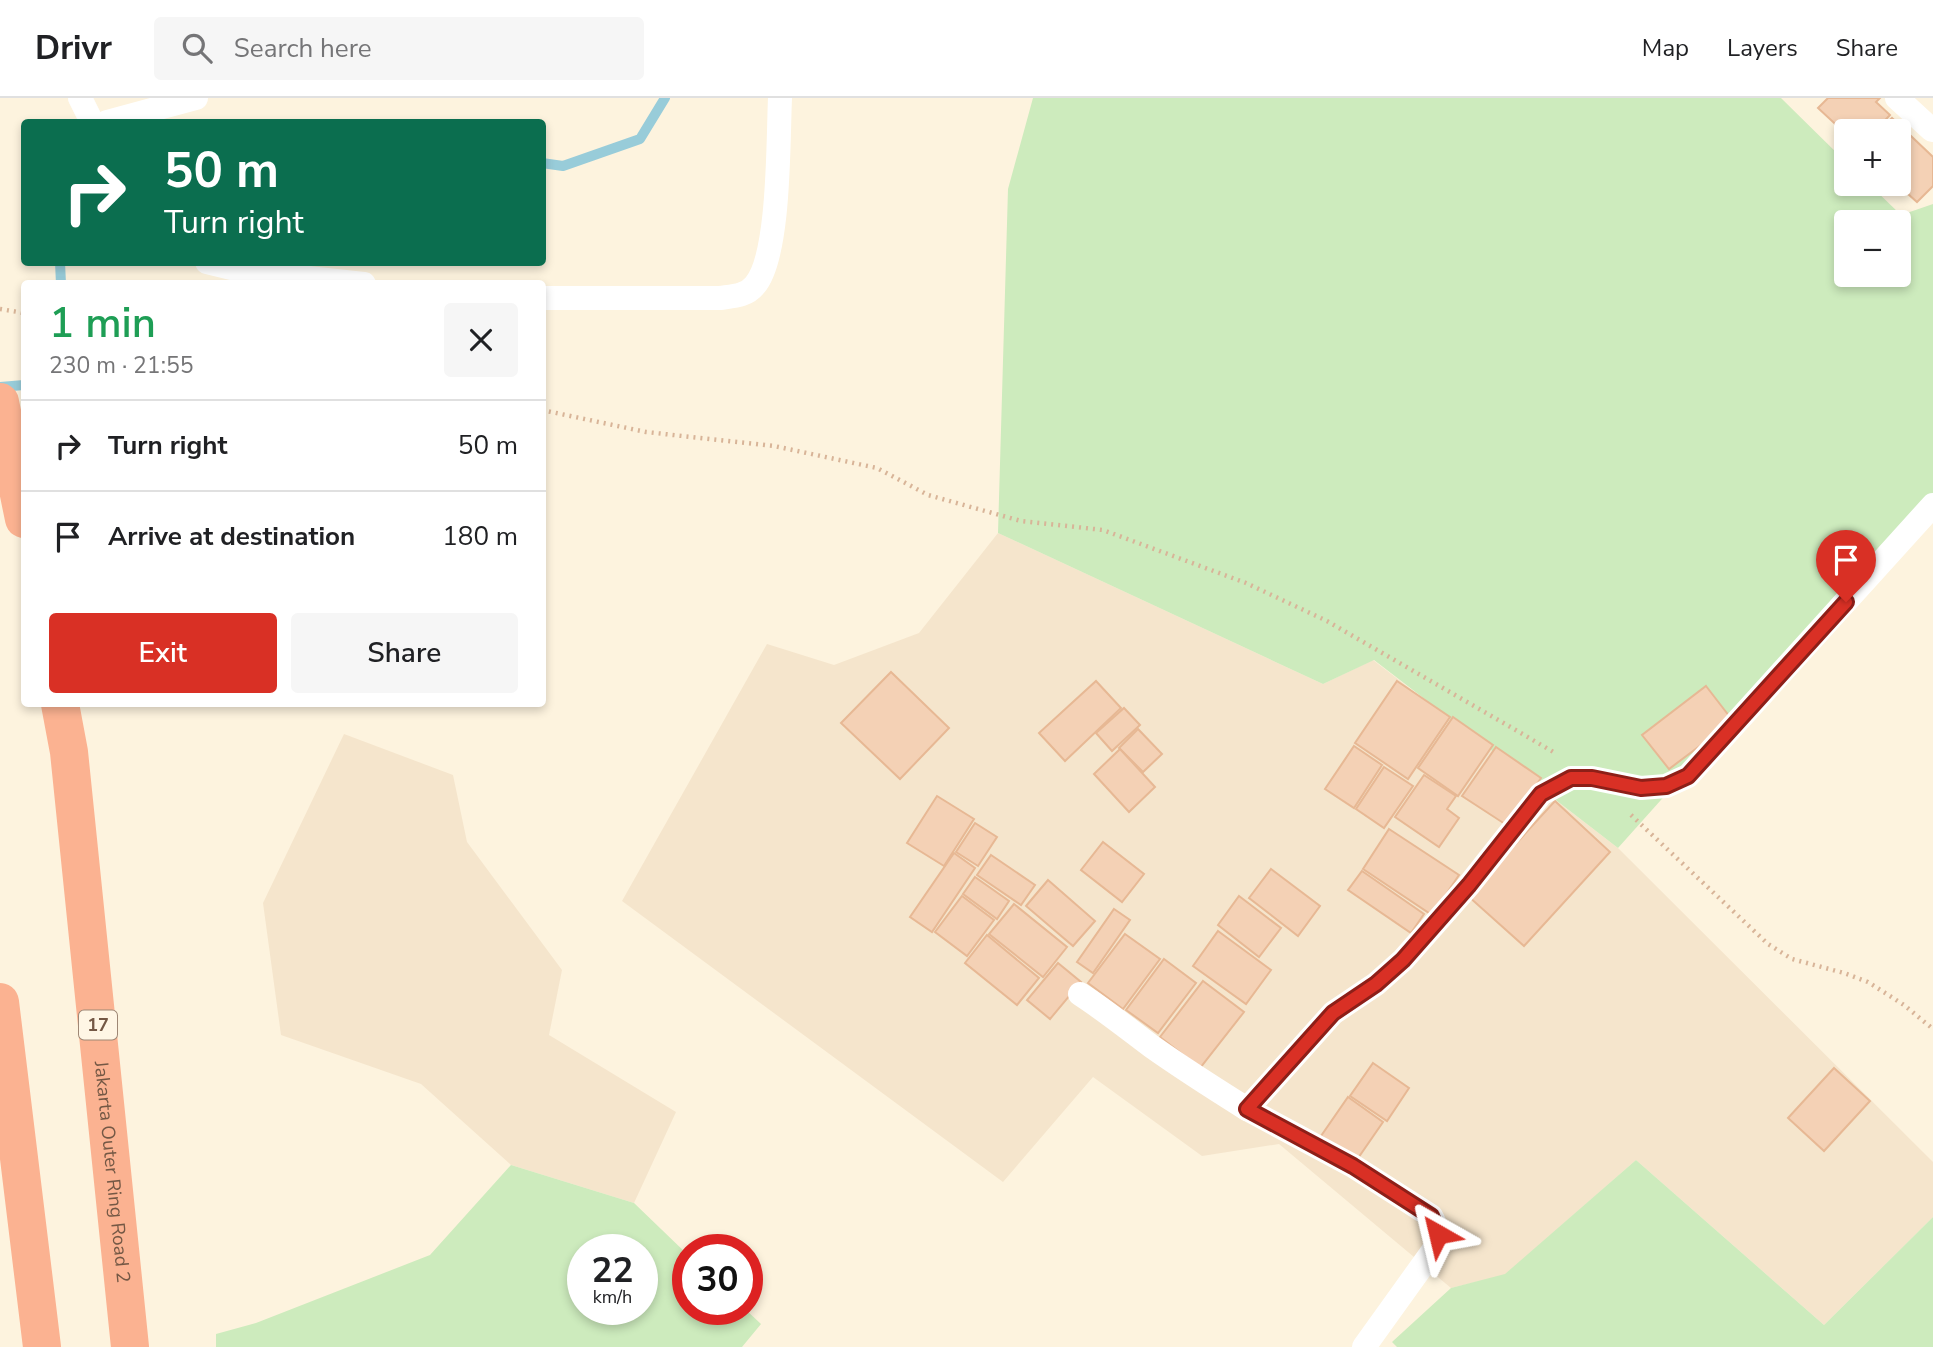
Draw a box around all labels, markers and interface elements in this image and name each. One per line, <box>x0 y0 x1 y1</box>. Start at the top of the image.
search box <box>154 17 644 80</box>
text: Drivr <box>35 26 112 71</box>
icon: search <box>178 29 216 67</box>
text: Search here <box>234 31 372 66</box>
text: Map <box>1642 32 1689 64</box>
text: Layers <box>1727 32 1798 64</box>
text: Share <box>1836 32 1898 64</box>
map controls <box>1834 119 1911 287</box>
button: + <box>1834 119 1911 196</box>
text: 50 m <box>164 137 279 204</box>
icon: right <box>49 147 140 238</box>
text: Turn right <box>164 201 304 244</box>
button: − <box>1834 210 1911 287</box>
text: 1 min <box>49 295 156 352</box>
button: close <box>444 303 518 377</box>
text: 230 m · 21:55 <box>49 350 194 381</box>
icon: right <box>49 427 87 465</box>
text: Turn right <box>108 428 227 463</box>
text: 50 m <box>458 428 518 463</box>
icon: arrive <box>49 518 87 556</box>
text: Arrive at destination <box>108 519 355 554</box>
text: 180 m <box>442 519 518 554</box>
pin <box>1816 530 1876 602</box>
icon: arrive <box>1827 541 1865 579</box>
button: Exit <box>49 613 277 693</box>
button: Share <box>291 613 518 693</box>
road number: 17 <box>79 1010 117 1040</box>
street label: Jakarta Outer Ring Road 2 <box>88 1059 136 1284</box>
position arrow <box>1401 1197 1475 1271</box>
speed limit sign: 30 <box>672 1234 763 1325</box>
text: 22 <box>591 1247 634 1294</box>
text: km/h <box>593 1285 632 1309</box>

